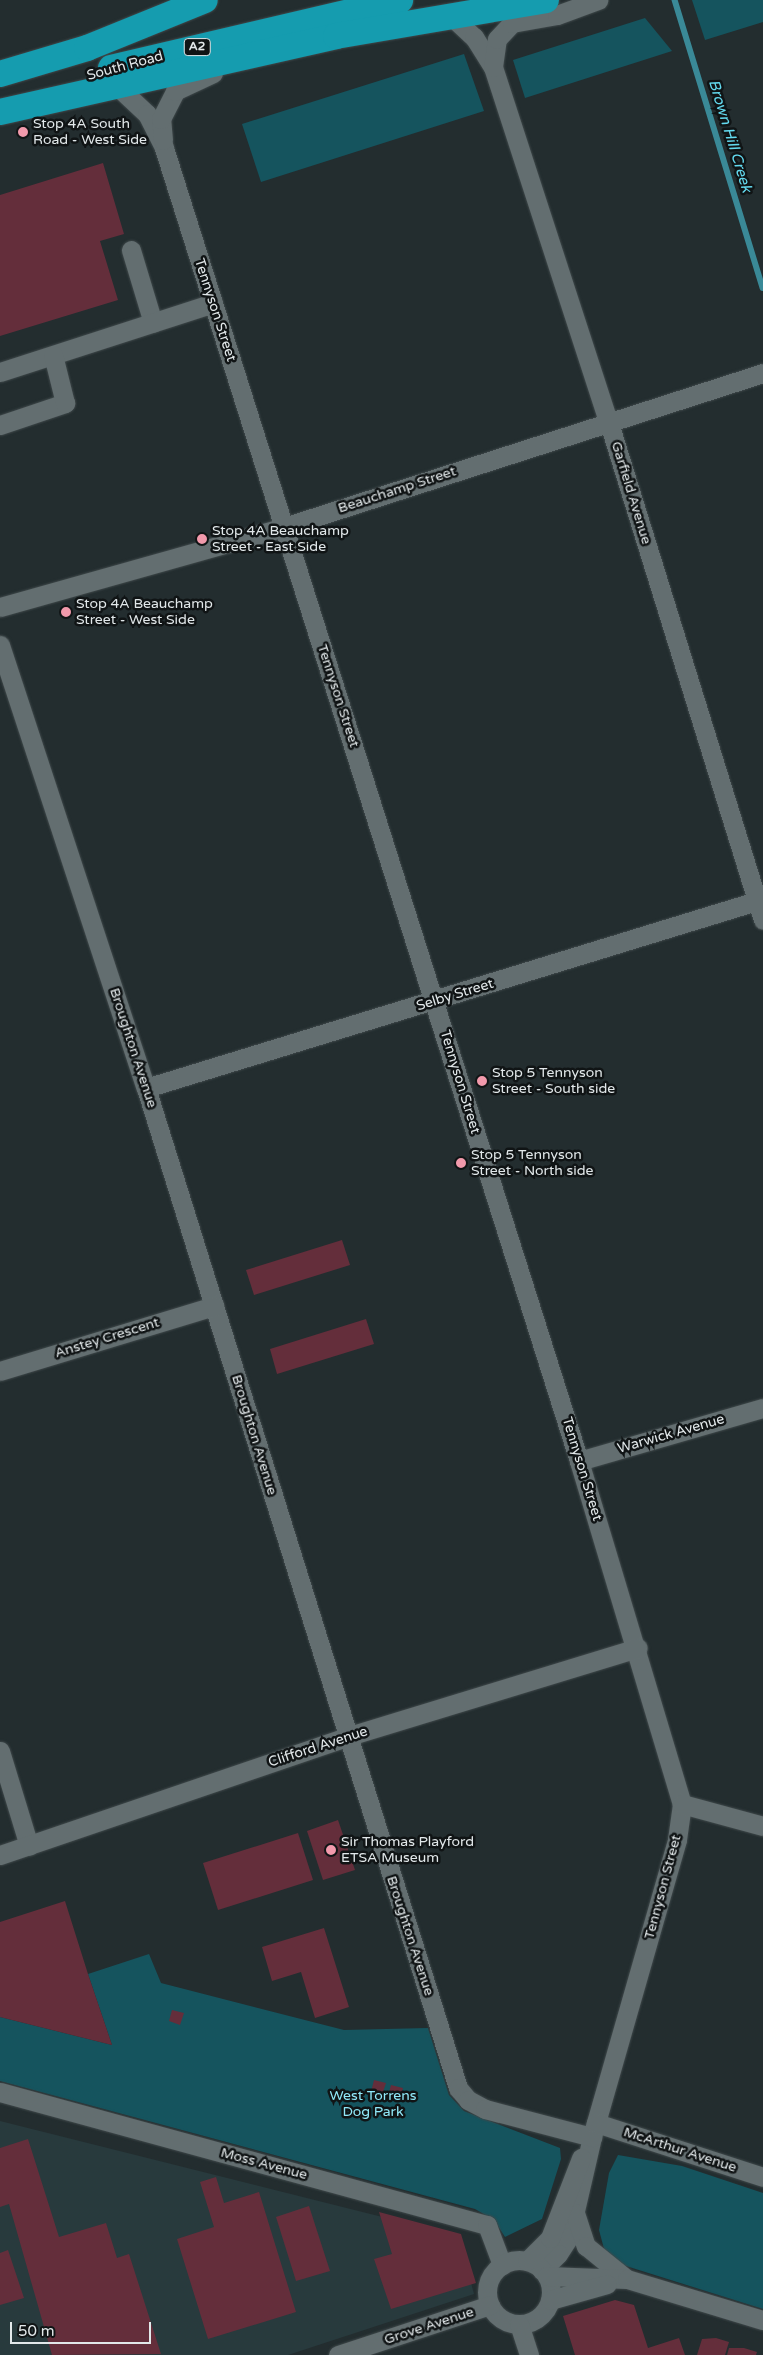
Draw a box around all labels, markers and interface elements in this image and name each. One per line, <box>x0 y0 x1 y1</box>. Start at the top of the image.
road number: A2 <box>183 38 211 56</box>
street label: South Road <box>85 48 165 84</box>
water label: Brown Hill Creek <box>704 77 756 195</box>
place label: Stop 4A South Road - West Side <box>33 116 147 148</box>
marker: Stop 4A South Road - West Side <box>17 126 29 138</box>
street label: Tennyson Street <box>190 256 240 364</box>
street label: Garfield Avenue <box>607 440 655 546</box>
street label: Beauchamp Street <box>336 463 458 517</box>
place label: Stop 4A Beauchamp Street - East Side <box>212 523 349 556</box>
marker: Stop 4A Beauchamp Street - East Side <box>196 533 208 545</box>
place label: Stop 4A Beauchamp Street - West Side <box>76 596 213 628</box>
marker: Stop 4A Beauchamp Street - West Side <box>60 606 72 618</box>
street label: Tennyson Street <box>313 642 363 750</box>
street label: Selby Street <box>414 975 496 1015</box>
street label: Broughton Avenue <box>106 986 160 1110</box>
street label: Tennyson Street <box>436 1028 484 1136</box>
place label: Stop 5 Tennyson Street - South side <box>492 1065 615 1098</box>
marker: Stop 5 Tennyson Street - South side <box>476 1075 488 1087</box>
place label: Stop 5 Tennyson Street - North side <box>471 1147 593 1180</box>
marker: Stop 5 Tennyson Street - North side <box>455 1157 467 1169</box>
street label: Anstey Crescent <box>53 1314 161 1362</box>
street label: Broughton Avenue <box>228 1373 280 1497</box>
street label: Warwick Avenue <box>616 1411 726 1457</box>
street label: Tennyson Street <box>558 1415 606 1523</box>
street label: Clifford Avenue <box>266 1723 370 1771</box>
street label: Tennyson Street <box>641 1833 685 1941</box>
place label: Sir Thomas Playford ETSA Museum <box>341 1834 474 1866</box>
marker: Sir Thomas Playford ETSA Museum <box>325 1844 337 1856</box>
street label: Broughton Avenue <box>383 1874 437 1998</box>
park label: West Torrens Dog Park <box>330 2088 416 2120</box>
street label: McArthur Avenue <box>621 2124 739 2176</box>
street label: Moss Avenue <box>219 2144 309 2184</box>
street label: Grove Avenue <box>382 2304 476 2348</box>
scale bar <box>12 2312 154 2344</box>
text: 50 m <box>18 2322 55 2340</box>

